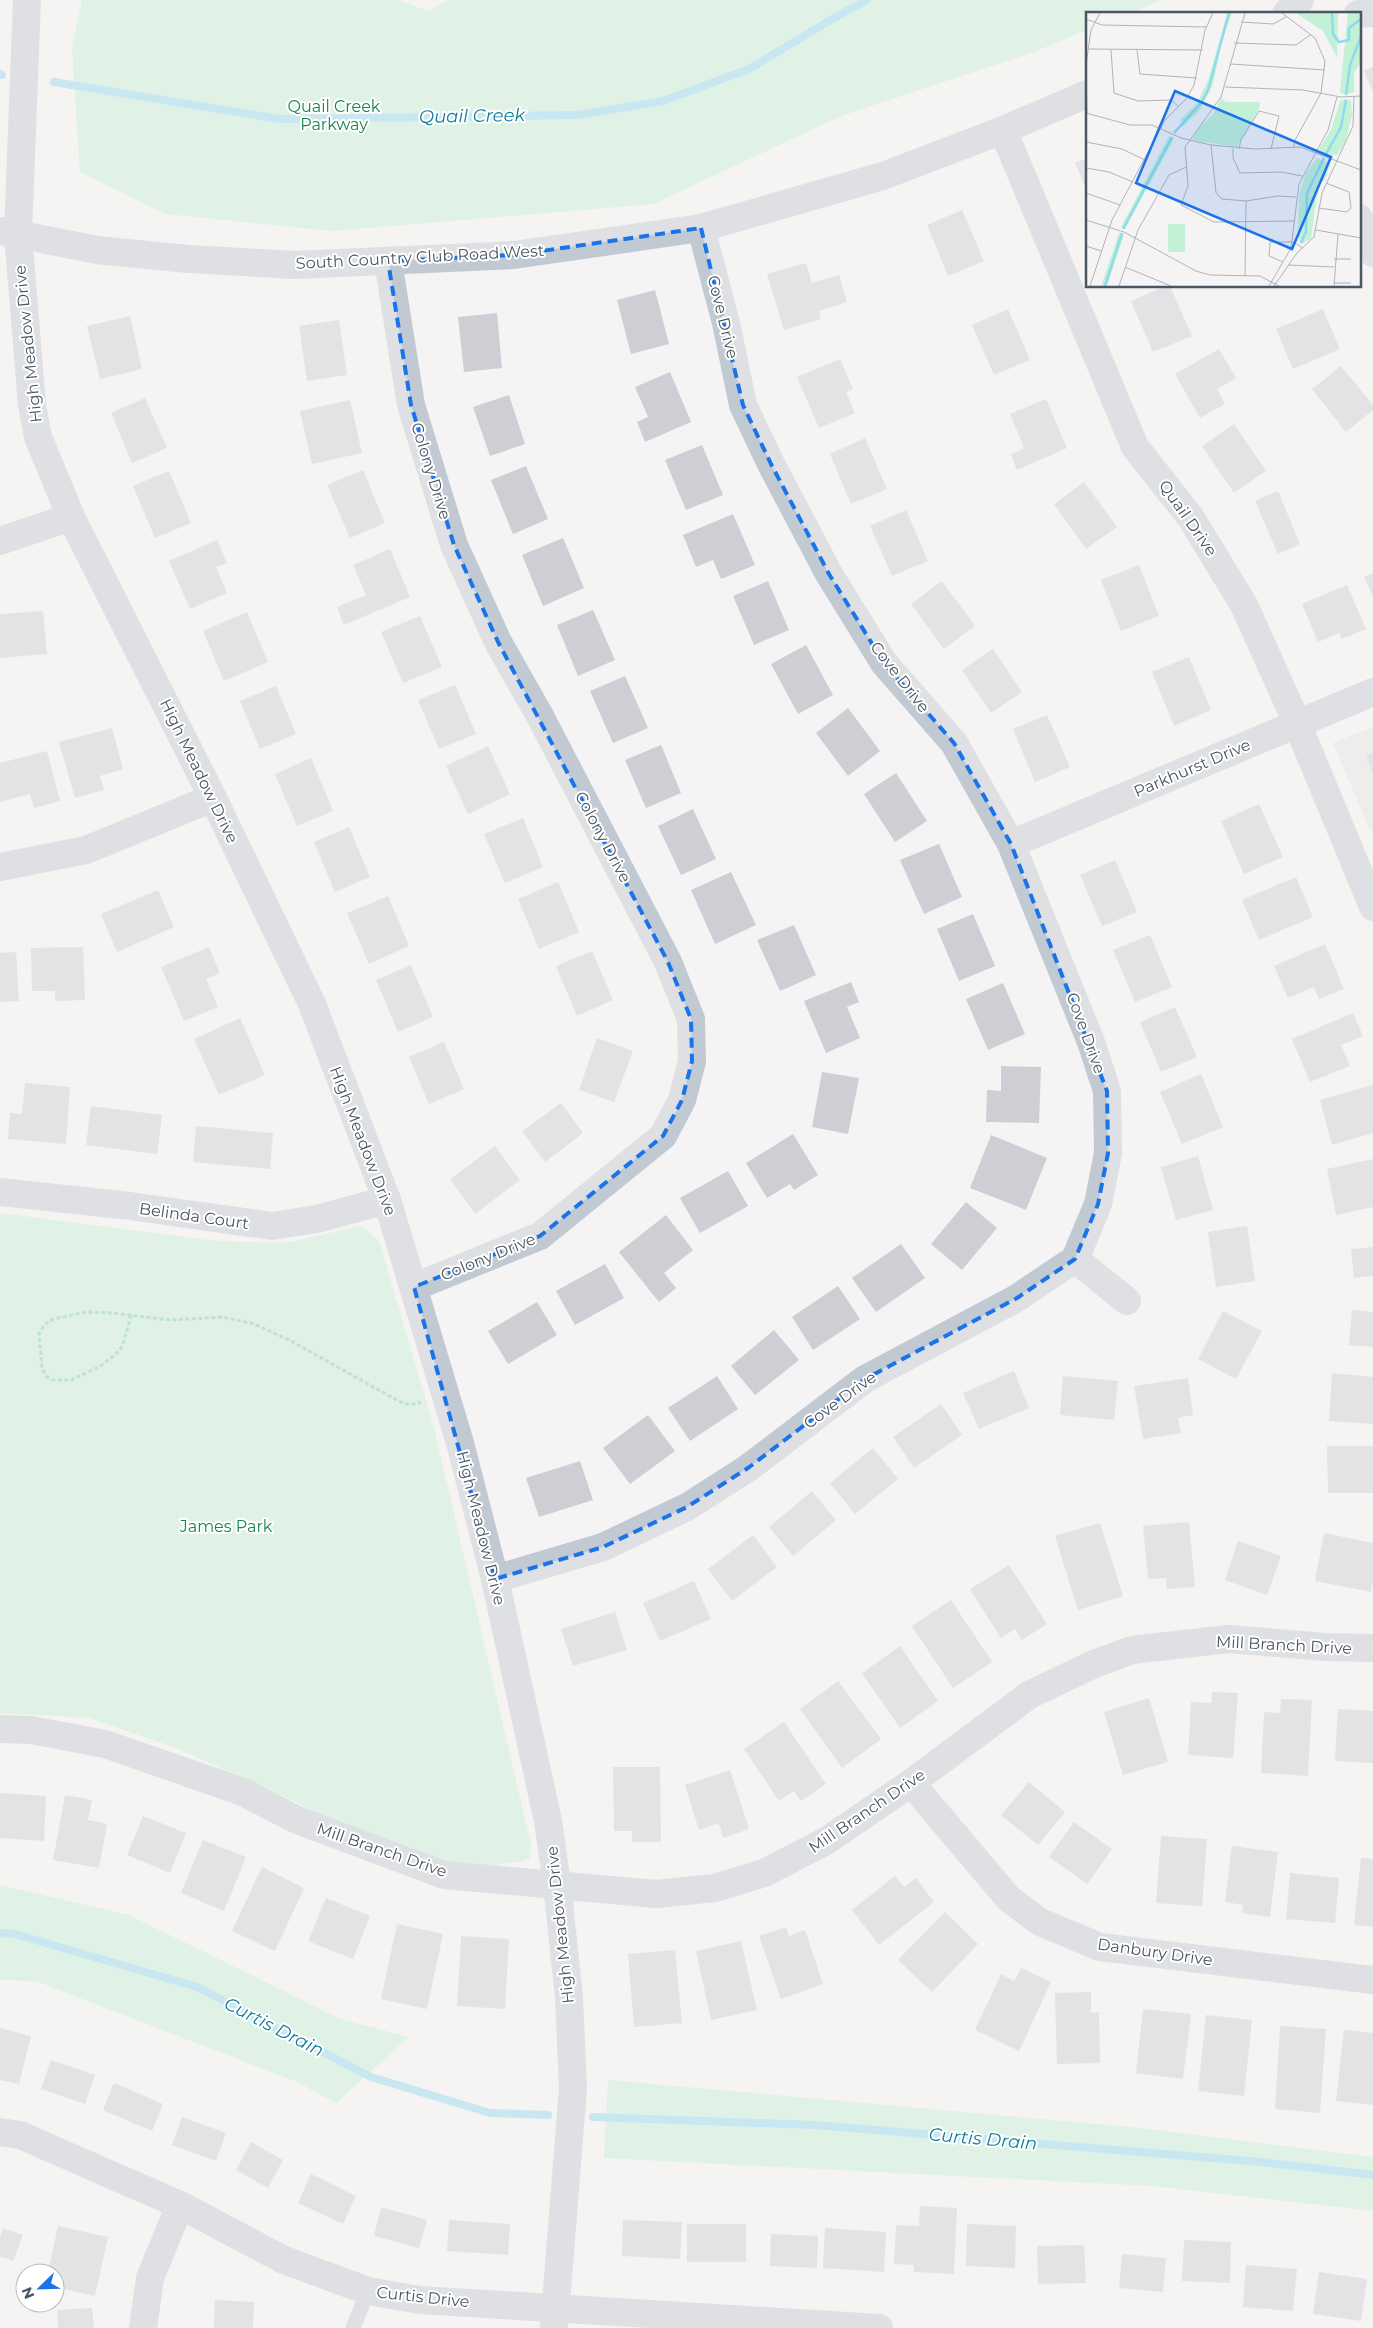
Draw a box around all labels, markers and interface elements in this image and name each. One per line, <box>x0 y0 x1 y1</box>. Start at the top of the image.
inset map <box>1086 12 1360 288</box>
park label: Quail Creek Parkway <box>288 97 381 134</box>
water label: Quail Creek <box>419 104 527 128</box>
street label: South Country Club Road West <box>295 241 545 273</box>
street label: High Meadow Drive <box>10 264 46 424</box>
street label: Cove Drive <box>704 273 742 361</box>
street label: Colony Drive <box>407 420 455 522</box>
street label: Quail Drive <box>1155 476 1221 560</box>
street label: Cove Drive <box>866 638 934 716</box>
street label: High Meadow Drive <box>156 696 242 846</box>
street label: Parkhurst Drive <box>1131 735 1253 801</box>
street label: Colony Drive <box>571 788 635 886</box>
street label: Cove Drive <box>1063 990 1109 1076</box>
street label: High Meadow Drive <box>326 1064 400 1218</box>
street label: Belinda Court <box>138 1199 251 1233</box>
street label: Colony Drive <box>438 1229 538 1285</box>
street label: Cove Drive <box>800 1367 880 1433</box>
street label: High Meadow Drive <box>453 1449 509 1607</box>
park label: James Park <box>179 1517 273 1536</box>
street label: Mill Branch Drive <box>1215 1632 1353 1658</box>
street label: Mill Branch Drive <box>805 1765 929 1857</box>
street label: Mill Branch Drive <box>314 1819 450 1881</box>
street label: High Meadow Drive <box>542 1845 578 2005</box>
street label: Danbury Drive <box>1096 1935 1214 1969</box>
water label: Curtis Drain <box>220 1992 328 2062</box>
water label: Curtis Drain <box>928 2123 1038 2155</box>
north arrow <box>15 2263 65 2313</box>
street label: Curtis Drive <box>376 2283 470 2311</box>
text: N <box>18 2284 39 2302</box>

